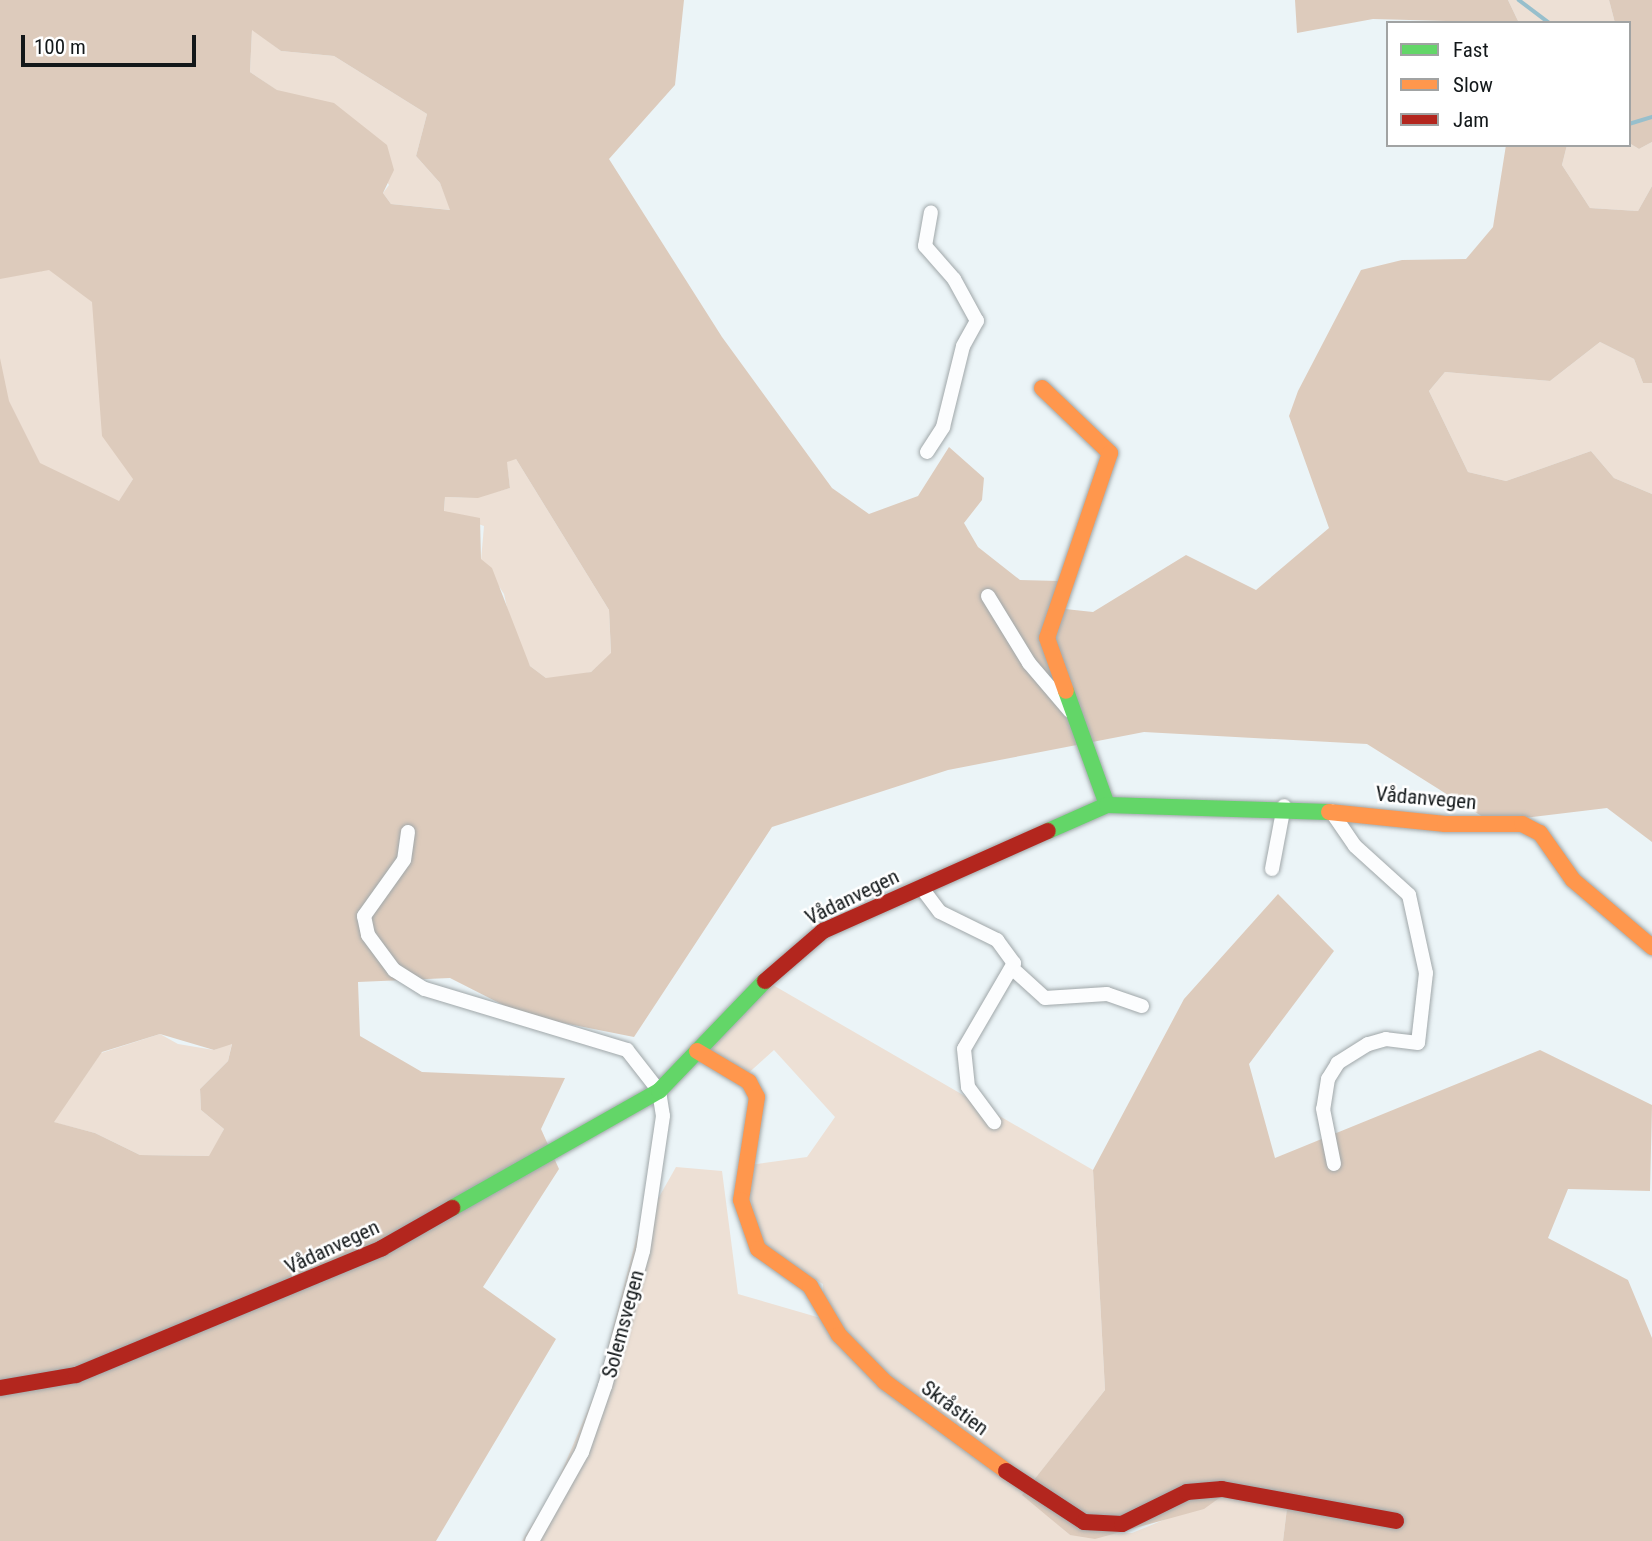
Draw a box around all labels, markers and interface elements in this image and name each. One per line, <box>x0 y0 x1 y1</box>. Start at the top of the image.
scale bar <box>24 21 200 65</box>
legend <box>1386 21 1631 147</box>
text: 100 m <box>34 35 86 59</box>
text: Fast <box>1453 38 1489 62</box>
text: Slow <box>1453 73 1493 97</box>
text: Jam <box>1453 108 1489 132</box>
street label: Vådanvegen <box>1375 781 1477 815</box>
street label: Vådanvegen <box>801 864 903 930</box>
street label: Vådanvegen <box>281 1214 383 1280</box>
street label: Solemsvegen <box>597 1267 649 1381</box>
street label: Skråstien <box>916 1375 994 1441</box>

